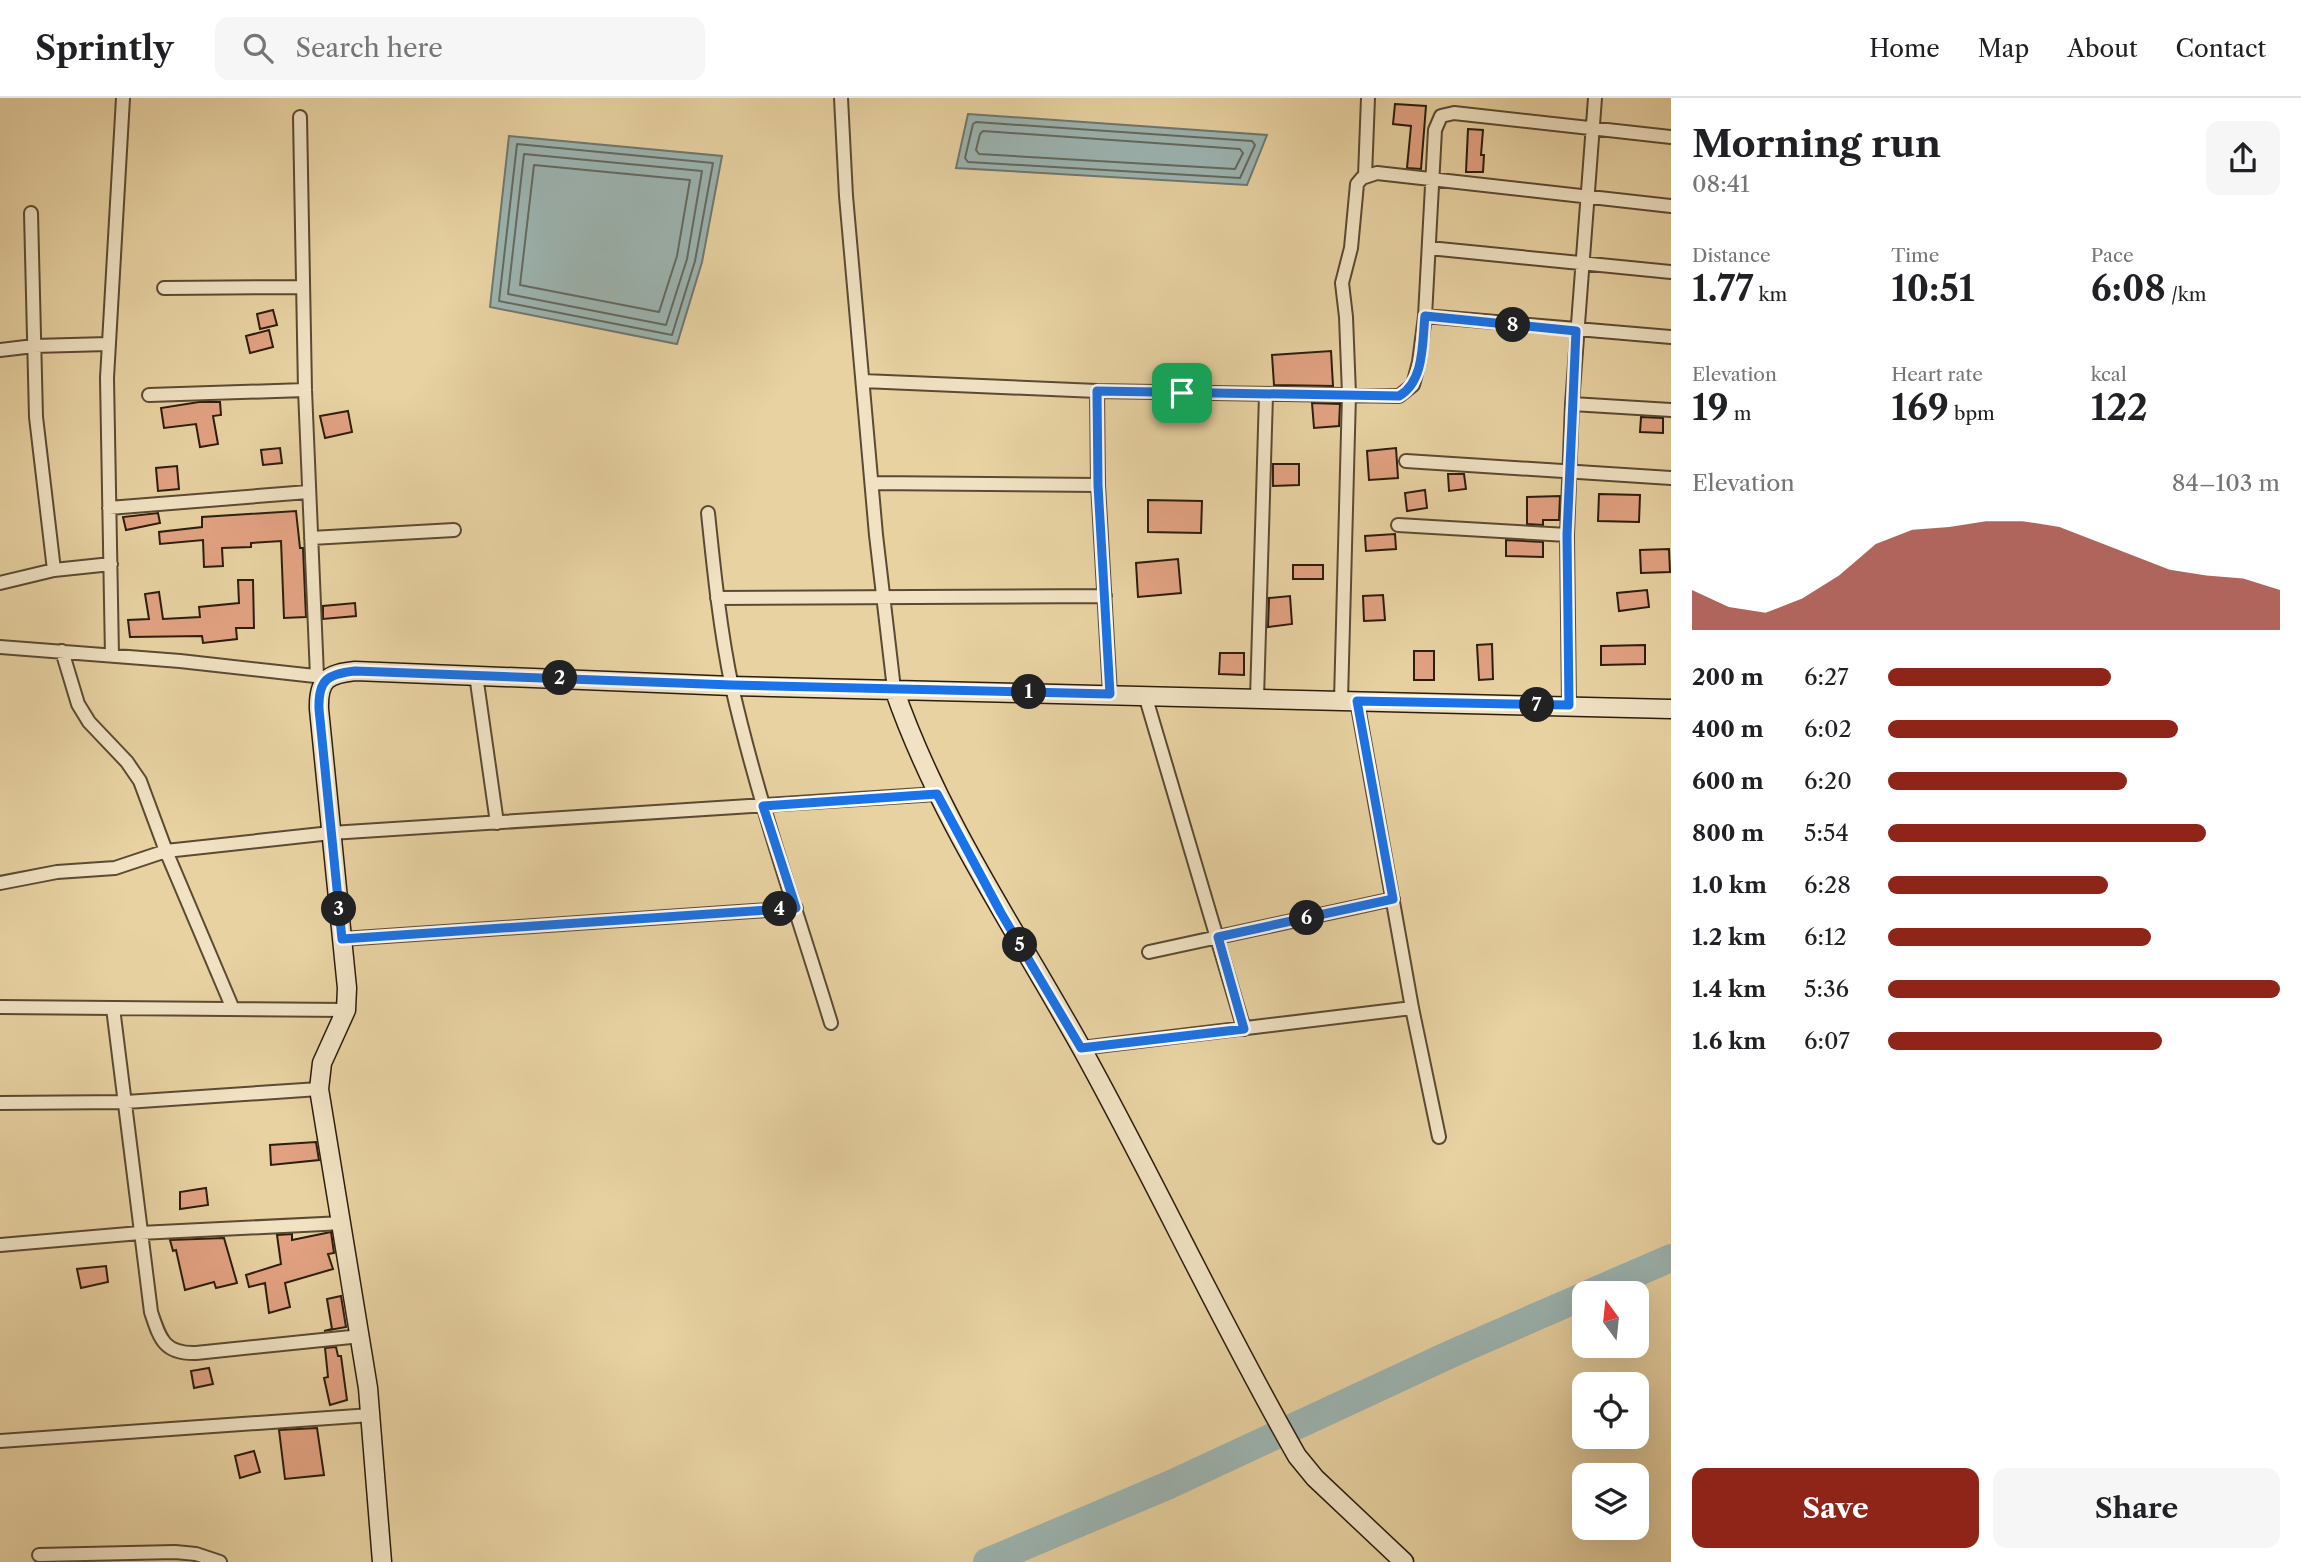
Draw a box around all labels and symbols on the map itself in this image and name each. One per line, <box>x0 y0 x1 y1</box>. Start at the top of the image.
pin: 8 <box>1496 308 1530 342</box>
pin <box>1152 363 1212 423</box>
pin: 2 <box>542 660 578 696</box>
pin: 1 <box>1012 674 1046 710</box>
pin: 7 <box>1520 688 1554 722</box>
pin: 3 <box>322 892 356 926</box>
pin: 4 <box>762 892 798 926</box>
pin: 6 <box>1290 900 1324 936</box>
pin: 5 <box>1002 928 1038 962</box>
north arrow <box>1572 1281 1648 1358</box>

